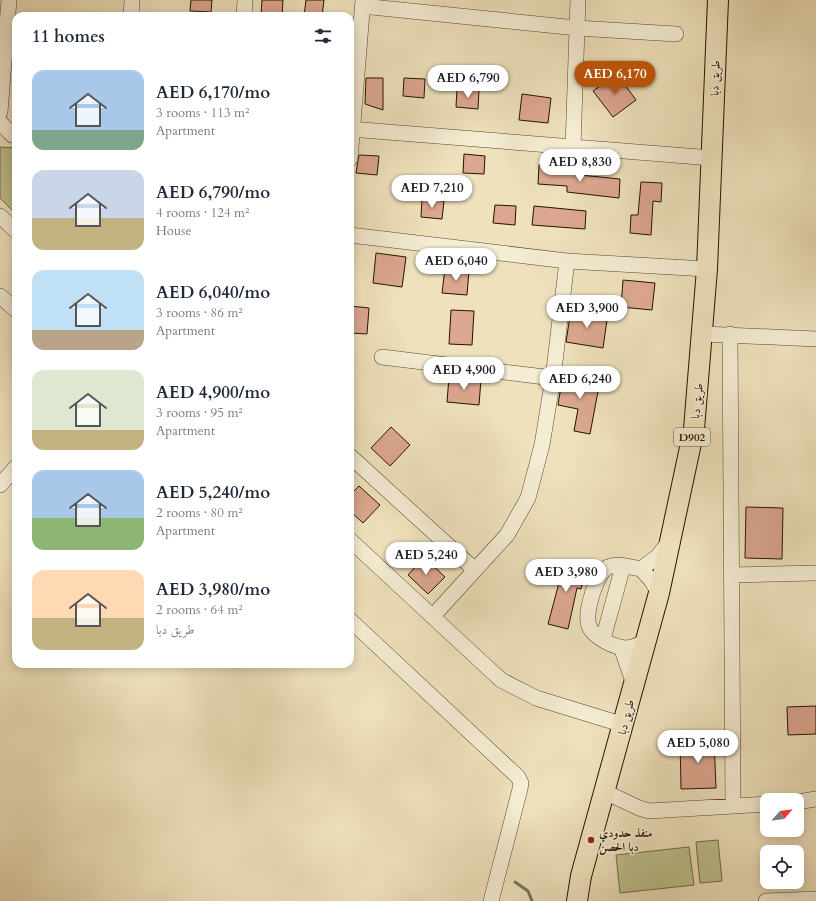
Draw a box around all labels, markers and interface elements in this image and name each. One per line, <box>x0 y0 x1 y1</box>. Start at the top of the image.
text: 11 homes <box>32 25 105 48</box>
icon: filters <box>312 25 334 47</box>
street label: طريق دبا <box>706 60 724 96</box>
pin: AED 6,170 <box>569 61 661 95</box>
pin: AED 6,790 <box>422 65 514 99</box>
text: AED 6,170 <box>583 65 647 83</box>
text: AED 6,790 <box>436 69 500 87</box>
text: AED 6,170/mo <box>156 81 270 104</box>
icon: home <box>64 86 112 134</box>
text: 3 rooms · 113 m² <box>156 104 249 122</box>
text: Apartment <box>156 122 215 140</box>
pin: AED 8,830 <box>534 149 626 183</box>
text: AED 8,830 <box>548 153 612 171</box>
pin: AED 7,210 <box>386 175 478 209</box>
text: AED 7,210 <box>400 179 464 197</box>
text: AED 6,790/mo <box>156 181 270 204</box>
icon: home <box>64 186 112 234</box>
text: 4 rooms · 124 m² <box>156 204 249 222</box>
text: House <box>156 222 191 240</box>
pin: AED 6,040 <box>410 248 502 282</box>
text: AED 6,040 <box>424 252 488 270</box>
text: AED 6,040/mo <box>156 281 270 304</box>
icon: home <box>64 286 112 334</box>
pin: AED 3,900 <box>541 295 633 329</box>
text: AED 3,900 <box>555 299 619 317</box>
text: 3 rooms · 86 m² <box>156 304 243 322</box>
text: Apartment <box>156 322 215 340</box>
pin: AED 4,900 <box>418 357 510 391</box>
text: AED 4,900 <box>432 361 496 379</box>
pin: AED 6,240 <box>534 366 626 400</box>
text: AED 6,240 <box>548 370 612 388</box>
text: AED 4,900/mo <box>156 381 270 404</box>
street label: طريق دبا <box>687 382 707 420</box>
icon: home <box>64 386 112 434</box>
text: 3 rooms · 95 m² <box>156 404 243 422</box>
text: Apartment <box>156 422 215 440</box>
road number: D902 <box>674 428 710 446</box>
text: AED 5,240/mo <box>156 481 270 504</box>
icon: home <box>64 486 112 534</box>
text: 2 rooms · 80 m² <box>156 504 243 522</box>
text: Apartment <box>156 522 215 540</box>
pin: AED 5,240 <box>380 542 472 576</box>
text: AED 5,240 <box>394 546 458 564</box>
pin: AED 3,980 <box>520 559 612 593</box>
text: AED 3,980 <box>534 563 598 581</box>
text: AED 3,980/mo <box>156 578 270 601</box>
icon: home <box>64 586 112 634</box>
text: 2 rooms · 64 m² <box>156 601 243 619</box>
text: طريق دبا <box>156 621 195 639</box>
street label: طريق دبا <box>614 698 638 736</box>
pin: AED 5,080 <box>652 730 744 764</box>
text: AED 5,080 <box>666 734 730 752</box>
north arrow <box>760 793 804 837</box>
map controls <box>760 793 804 889</box>
place label: منفذ حدودي دبا الحصن <box>599 825 653 855</box>
marker: منفذ حدودي دبا الحصن <box>586 835 596 845</box>
button: locate <box>760 845 804 889</box>

